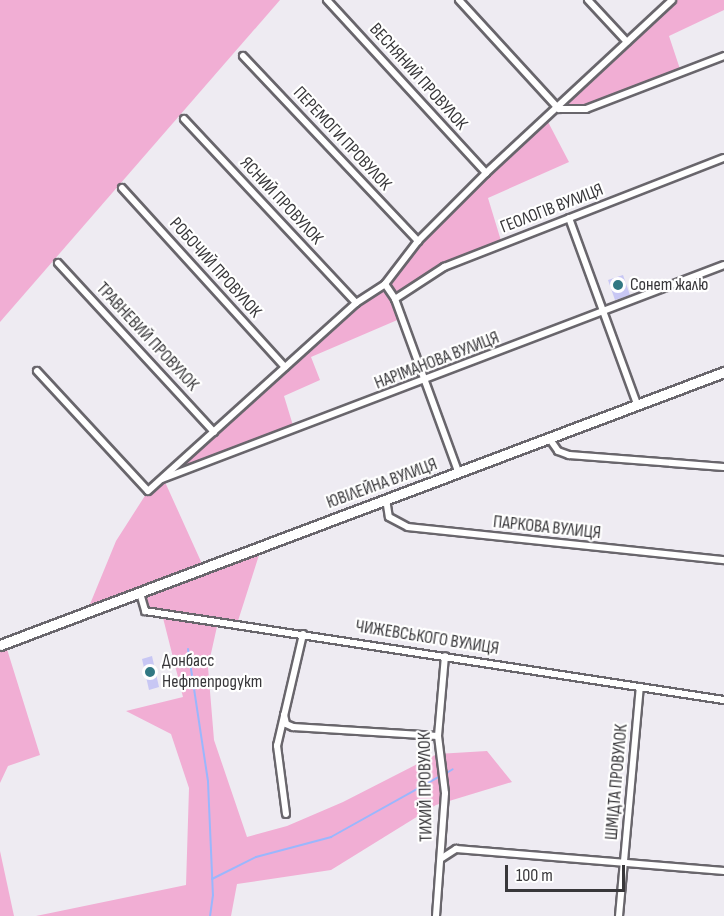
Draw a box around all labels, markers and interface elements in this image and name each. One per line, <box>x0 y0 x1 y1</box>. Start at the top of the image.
street label: ВЕСНЯНИЙ ПРОВУЛОК <box>364 19 472 135</box>
street label: ПЕРЕМОГИ ПРОВУЛОК <box>288 83 396 195</box>
street label: ЯСНИЙ ПРОВУЛОК <box>235 153 327 249</box>
street label: ГЕОЛОГІВ ВУЛИЦЯ <box>497 179 607 239</box>
street label: РОБОЧИЙ ПРОВУЛОК <box>164 213 266 323</box>
place label: Сонет жалю <box>630 274 708 296</box>
street label: ТРАВНЕВИЙ ПРОВУЛОК <box>91 278 203 396</box>
marker: Сонет жалю <box>611 278 625 292</box>
street label: НАРІМАНОВА ВУЛИЦЯ <box>372 327 502 395</box>
street label: ЮВІЛЕЙНА ВУЛИЦЯ <box>324 454 440 514</box>
street label: ПАРКОВА ВУЛИЦЯ <box>492 512 602 544</box>
street label: ЧИЖЕВСЬКОГО ВУЛИЦЯ <box>354 616 500 660</box>
place label: Донбасс Нефтепродукт <box>162 651 262 694</box>
marker: Донбасс Нефтепродукт <box>143 665 157 679</box>
street label: ШМІДТА ПРОВУЛОК <box>601 723 633 841</box>
street label: ТИХИЙ ПРОВУЛОК <box>414 732 438 842</box>
scale bar <box>508 853 628 891</box>
text: 100 m <box>516 865 553 886</box>

